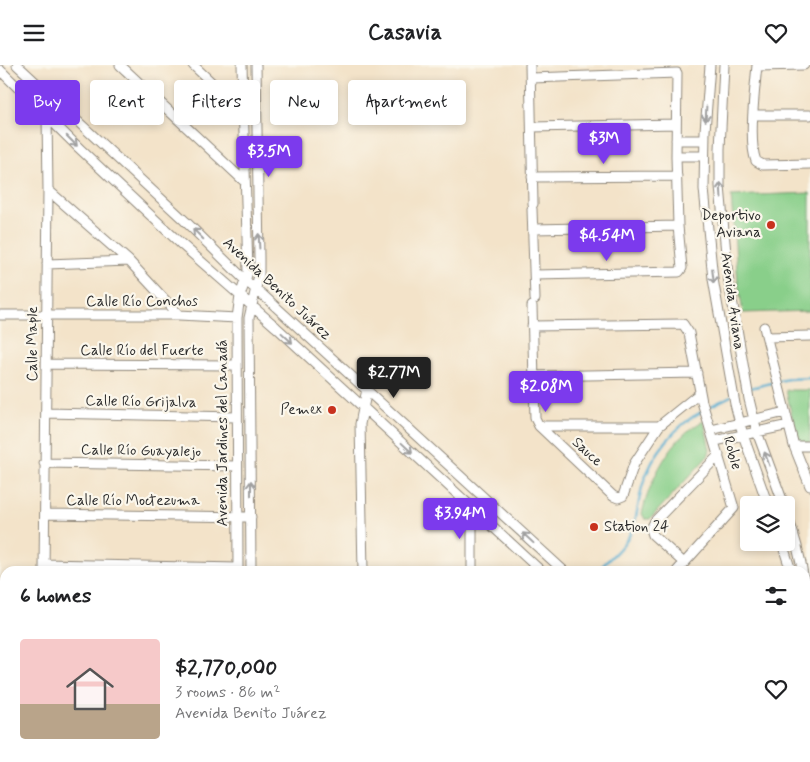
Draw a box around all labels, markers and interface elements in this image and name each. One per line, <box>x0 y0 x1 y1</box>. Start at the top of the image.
icon: menu <box>20 19 48 47</box>
text: Casavia <box>368 19 442 47</box>
icon: heart <box>762 19 790 47</box>
chip: Buy <box>15 80 80 125</box>
chip: Rent <box>90 80 164 125</box>
chip: Filters <box>174 80 260 125</box>
chip: New <box>270 80 338 125</box>
chip: Apartment <box>348 80 466 125</box>
one-way arrow <box>702 105 711 121</box>
pin: $3M <box>580 123 628 165</box>
text: $3M <box>589 128 619 149</box>
one-way arrow <box>66 135 78 147</box>
pin: $3.5M <box>234 135 304 178</box>
text: $3.5M <box>247 141 291 162</box>
one-way arrow <box>716 183 725 199</box>
place label: Deportivo Aviana <box>701 206 761 243</box>
pin: $4.54M <box>566 219 648 262</box>
marker: Deportivo Aviana <box>765 219 777 231</box>
text: $4.54M <box>579 225 635 246</box>
one-way arrow <box>193 229 205 241</box>
street label: Avenida Benito Juárez <box>218 233 336 345</box>
one-way arrow <box>254 233 263 249</box>
street label: Avenida Aviana <box>715 251 749 351</box>
one-way arrow <box>708 267 718 283</box>
street label: Calle Río Conchos <box>86 292 198 312</box>
street label: Calle Maple <box>23 306 43 382</box>
one-way arrow <box>281 332 293 344</box>
street label: Avenida Jardines del Canadá <box>213 340 233 526</box>
street label: Calle Río del Fuerte <box>80 341 204 361</box>
pin: $2.77M <box>353 357 435 399</box>
text: $2.77M <box>368 362 420 383</box>
pin: $2.08M <box>505 371 587 413</box>
text: $2.08M <box>520 376 572 397</box>
street label: Calle Río Grijalva <box>85 391 197 413</box>
place label: Pemex <box>281 400 322 420</box>
marker: Pemex <box>326 404 338 416</box>
street label: Sauce <box>567 433 607 471</box>
street label: Roble <box>718 434 746 472</box>
street label: Calle Río Guayalejo <box>81 440 201 462</box>
one-way arrow <box>400 442 413 454</box>
one-way arrow <box>762 452 771 467</box>
one-way arrow <box>246 480 256 496</box>
street label: Calle Río Moctezuma <box>66 491 201 511</box>
map controls <box>740 496 795 551</box>
button: layers <box>740 496 795 551</box>
pin: $3.94M <box>419 497 501 540</box>
text: $3.94M <box>434 503 486 524</box>
place label: Station 24 <box>604 517 669 537</box>
marker: Station 24 <box>588 521 600 533</box>
one-way arrow <box>522 532 535 544</box>
text: 6 homes <box>20 582 91 610</box>
icon: filters <box>762 582 790 610</box>
text: $2,770,000 <box>175 654 277 682</box>
icon: home <box>60 659 120 719</box>
icon: heart <box>762 675 790 703</box>
text: 3 rooms · 86 m² <box>175 682 280 703</box>
text: Avenida Benito Juárez <box>175 703 327 724</box>

